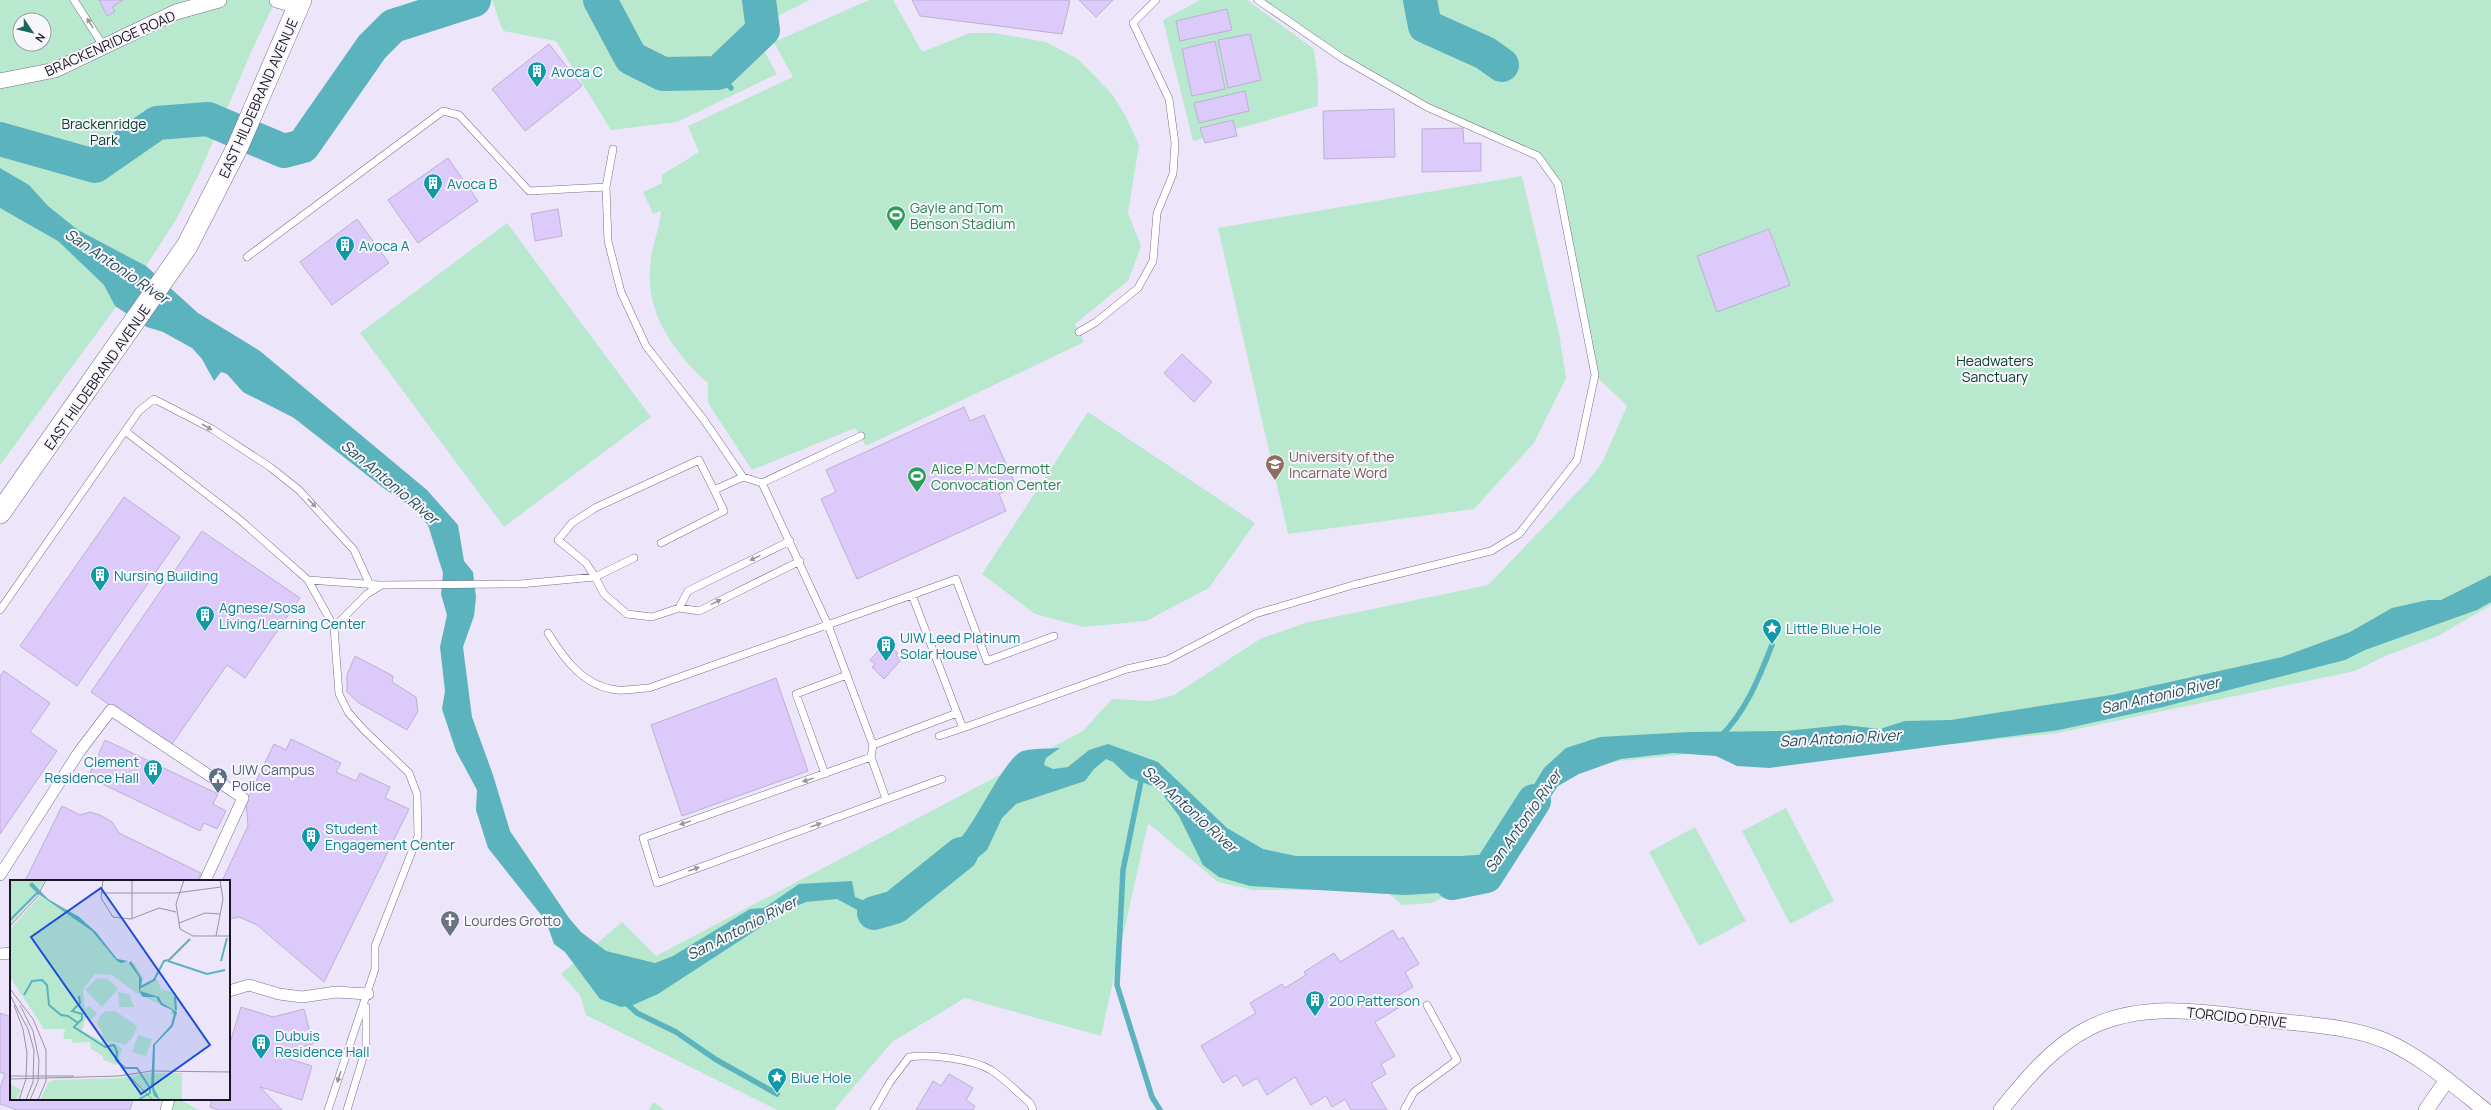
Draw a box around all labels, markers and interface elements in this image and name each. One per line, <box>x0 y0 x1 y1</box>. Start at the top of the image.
street label: BRACKENRIDGE ROAD <box>42 7 178 79</box>
north arrow <box>12 12 52 52</box>
street label: EAST HILDEBRAND AVENUE <box>214 15 302 181</box>
one-way arrow <box>86 17 93 29</box>
building icon: Avoca C <box>526 60 548 88</box>
place label: Avoca C <box>551 62 603 81</box>
park label: Brackenridge Park <box>61 114 147 149</box>
building icon: Avoca B <box>422 172 444 200</box>
place label: Avoca B <box>447 174 498 193</box>
place label: Gayle and Tom Benson Stadium <box>910 198 1016 233</box>
sports icon: Gayle and Tom Benson Stadium <box>885 204 907 232</box>
water label: San Antonio River <box>61 223 175 310</box>
building icon: Avoca A <box>334 234 356 262</box>
place label: Avoca A <box>359 236 410 255</box>
street label: EAST HILDEBRAND AVENUE <box>40 301 154 453</box>
park label: Headwaters Sanctuary <box>1956 351 2034 386</box>
one-way arrow <box>201 423 213 430</box>
water label: San Antonio River <box>337 435 445 531</box>
place label: University of the Incarnate Word <box>1289 447 1395 482</box>
school or university icon: University of the Incarnate Word <box>1264 453 1286 481</box>
place label: Alice P. McDermott Convocation Center <box>931 459 1061 494</box>
sports icon: Alice P. McDermott Convocation Center <box>906 465 928 493</box>
one-way arrow <box>307 498 317 508</box>
one-way arrow <box>750 555 761 561</box>
building icon: Nursing Building <box>89 564 111 592</box>
place label: Nursing Building <box>114 566 218 585</box>
place label: Agnese/Sosa Living/Learning Center <box>219 598 366 633</box>
one-way arrow <box>710 599 722 605</box>
building icon: Agnese/Sosa Living/Learning Center <box>194 604 216 632</box>
place icon: Little Blue Hole <box>1761 617 1783 645</box>
place label: Little Blue Hole <box>1786 619 1882 638</box>
place label: UIW Leed Platinum Solar House <box>900 628 1021 663</box>
building icon: UIW Leed Platinum Solar House <box>875 634 897 662</box>
water label: San Antonio River <box>2099 671 2224 719</box>
water label: San Antonio River <box>1779 724 1904 752</box>
place label: Clement Residence Hall <box>44 752 139 787</box>
building icon: Clement Residence Hall <box>142 758 164 786</box>
place label: UIW Campus Police <box>232 760 315 795</box>
water label: San Antonio River <box>1138 761 1244 859</box>
water label: San Antonio River <box>1480 763 1568 877</box>
public building icon: UIW Campus Police <box>207 766 229 794</box>
one-way arrow <box>801 777 813 783</box>
place label: Student Engagement Center <box>325 819 455 854</box>
one-way arrow <box>679 820 691 826</box>
one-way arrow <box>811 822 823 828</box>
building icon: Student Engagement Center <box>300 825 322 853</box>
one-way arrow <box>688 866 700 872</box>
inset map <box>10 880 230 1100</box>
water label: San Antonio River <box>683 890 803 965</box>
church icon: Lourdes Grotto <box>439 909 461 937</box>
place label: Lourdes Grotto <box>464 911 561 930</box>
building icon: 200 Patterson <box>1304 989 1326 1017</box>
place label: 200 Patterson <box>1329 991 1420 1010</box>
street label: TORCIDO DRIVE <box>2186 1002 2288 1032</box>
place label: Dubuis Residence Hall <box>275 1026 370 1061</box>
building icon: Dubuis Residence Hall <box>250 1032 272 1060</box>
place icon: Blue Hole <box>766 1066 788 1094</box>
place label: Blue Hole <box>791 1068 851 1087</box>
one-way arrow <box>336 1072 342 1084</box>

